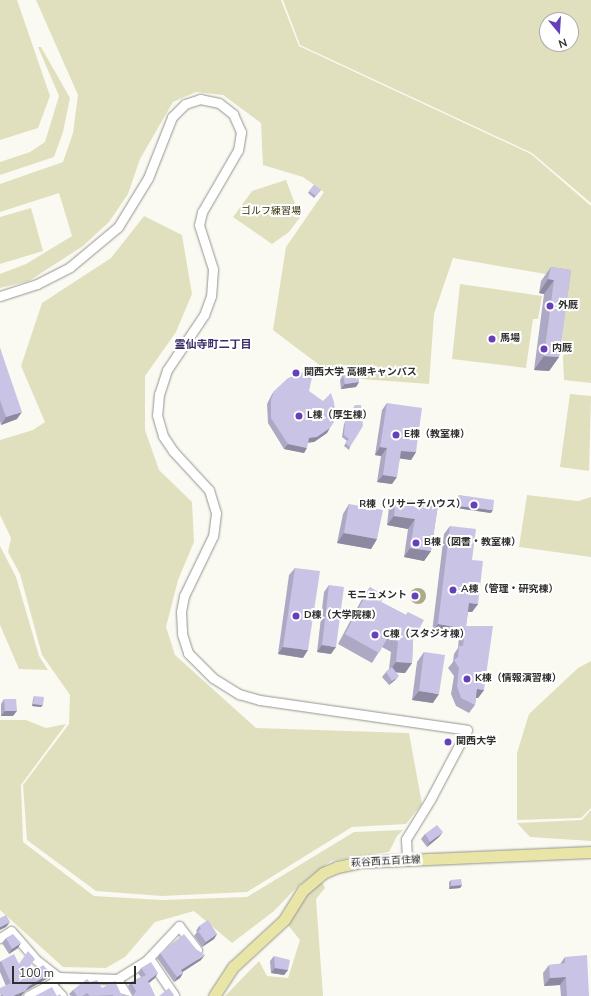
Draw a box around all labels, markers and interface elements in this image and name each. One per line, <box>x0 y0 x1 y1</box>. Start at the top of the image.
north arrow <box>539 12 579 52</box>
text: N <box>556 35 569 51</box>
park label: ゴルフ練習場 <box>241 206 301 218</box>
place label: 外厩 <box>558 300 578 312</box>
marker: 外厩 <box>545 301 555 311</box>
place label: 馬場 <box>500 333 520 345</box>
marker: 馬場 <box>487 334 497 344</box>
district label: 霊仙寺町二丁目 <box>175 338 251 352</box>
place label: 内厩 <box>552 343 572 355</box>
marker: 内厩 <box>539 344 549 354</box>
place label: 関西大学 高槻キャンパス <box>304 367 417 379</box>
marker: 関西大学 高槻キャンパス <box>291 368 301 378</box>
place label: L棟（厚生棟） <box>307 410 373 422</box>
marker: L棟（厚生棟） <box>294 411 304 421</box>
place label: E棟（教室棟） <box>404 429 470 441</box>
marker: E棟（教室棟） <box>391 430 401 440</box>
place label: R棟（リサーチハウス） <box>359 499 466 511</box>
marker: R棟（リサーチハウス） <box>469 500 479 510</box>
place label: B棟（図書・教室棟） <box>424 537 521 549</box>
marker: B棟（図書・教室棟） <box>411 538 421 548</box>
place label: A棟（管理・研究棟） <box>461 584 558 596</box>
marker: A棟（管理・研究棟） <box>448 585 458 595</box>
place label: モニュメント <box>347 590 407 602</box>
marker: モニュメント <box>410 591 420 601</box>
place label: D棟（大学院棟） <box>304 610 382 622</box>
marker: D棟（大学院棟） <box>291 611 301 621</box>
place label: C棟（スタジオ棟） <box>383 629 470 641</box>
marker: C棟（スタジオ棟） <box>370 630 380 640</box>
place label: K棟（情報演習棟） <box>475 673 562 685</box>
marker: K棟（情報演習棟） <box>462 674 472 684</box>
place label: 関西大学 <box>456 736 496 748</box>
marker: 関西大学 <box>443 737 453 747</box>
street label: 萩谷西五百住線 <box>351 854 421 870</box>
scale bar <box>14 958 138 984</box>
text: 100 m <box>19 965 54 981</box>

